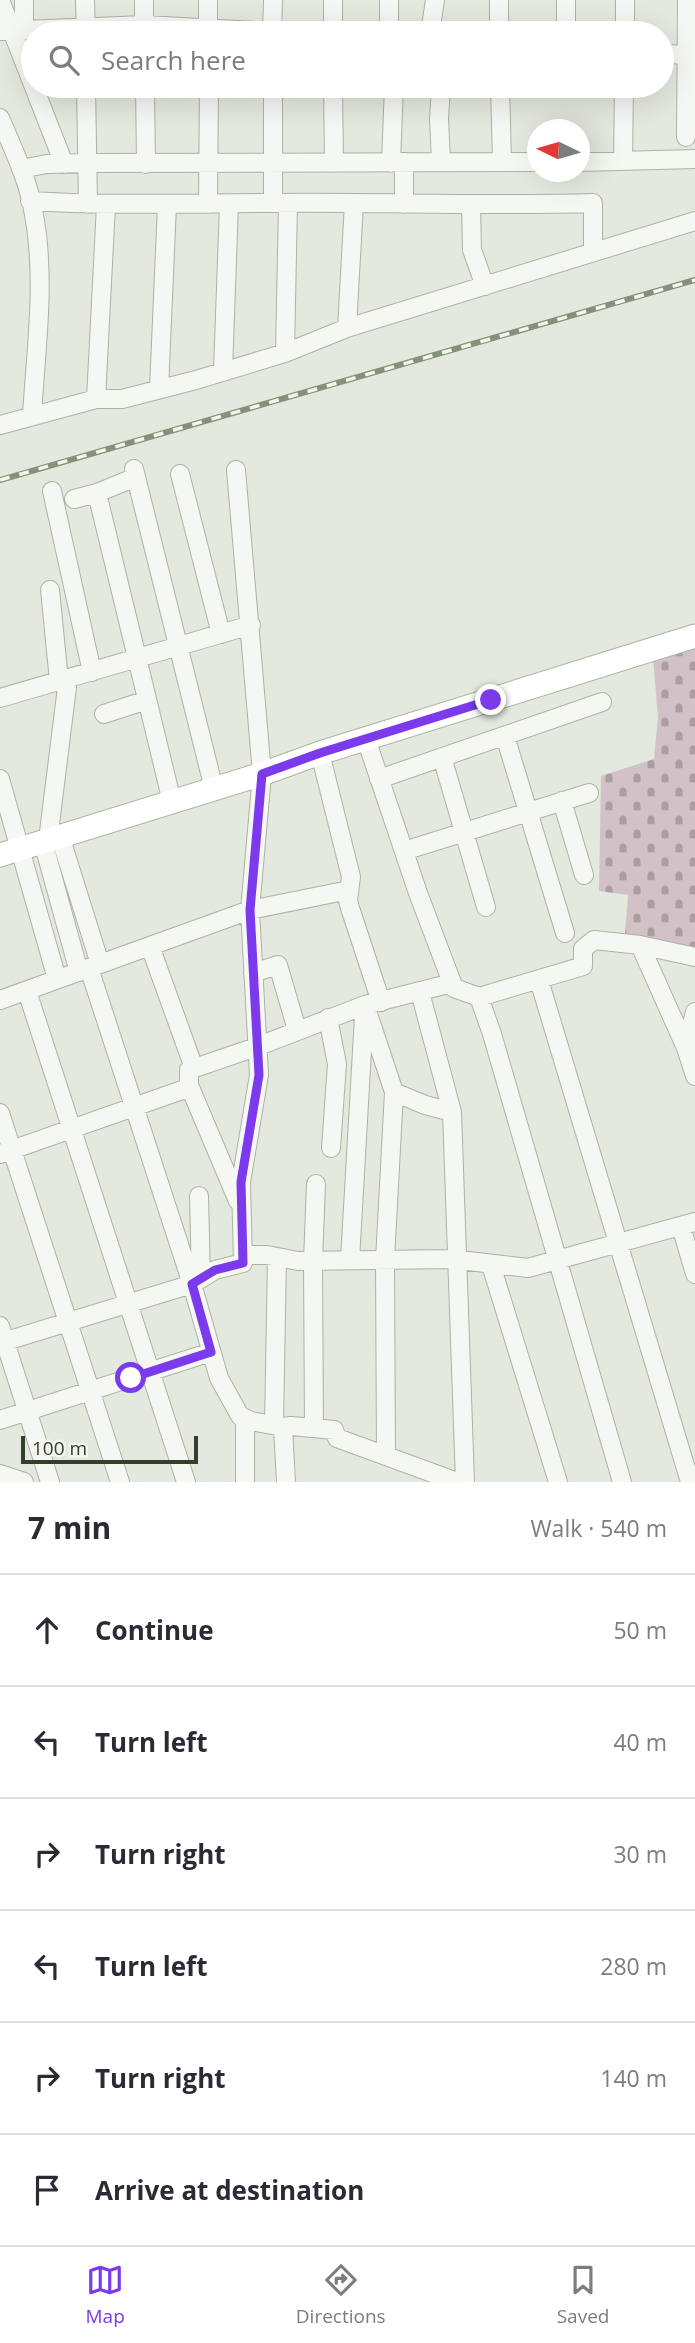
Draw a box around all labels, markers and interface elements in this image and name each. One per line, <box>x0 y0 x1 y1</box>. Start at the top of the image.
search box <box>21 21 674 98</box>
icon: search <box>45 41 83 79</box>
text: Search here <box>101 42 246 78</box>
north arrow <box>527 119 590 182</box>
route end <box>475 684 506 715</box>
route start <box>115 1362 146 1393</box>
scale bar <box>21 1433 198 1465</box>
text: 100 m <box>32 1435 87 1461</box>
text: 7 min <box>28 1507 111 1548</box>
text: Walk · 540 m <box>530 1512 667 1544</box>
icon: ahead <box>28 1611 66 1649</box>
text: Continue <box>95 1612 214 1648</box>
text: 50 m <box>613 1614 667 1646</box>
icon: left <box>28 1723 66 1761</box>
text: Turn left <box>95 1724 207 1760</box>
text: 40 m <box>613 1726 667 1758</box>
icon: right <box>28 1835 66 1873</box>
text: Turn right <box>95 1836 226 1872</box>
text: 30 m <box>613 1838 667 1870</box>
icon: left <box>28 1947 66 1985</box>
text: Turn left <box>95 1948 207 1984</box>
text: 280 m <box>600 1950 667 1982</box>
icon: right <box>28 2059 66 2097</box>
text: Turn right <box>95 2060 226 2096</box>
text: 140 m <box>600 2062 667 2094</box>
icon: arrive <box>28 2171 66 2209</box>
text: Arrive at destination <box>95 2172 364 2208</box>
tab: Map <box>86 2261 125 2329</box>
tab: Directions <box>296 2261 386 2329</box>
tab: Saved <box>557 2261 609 2329</box>

